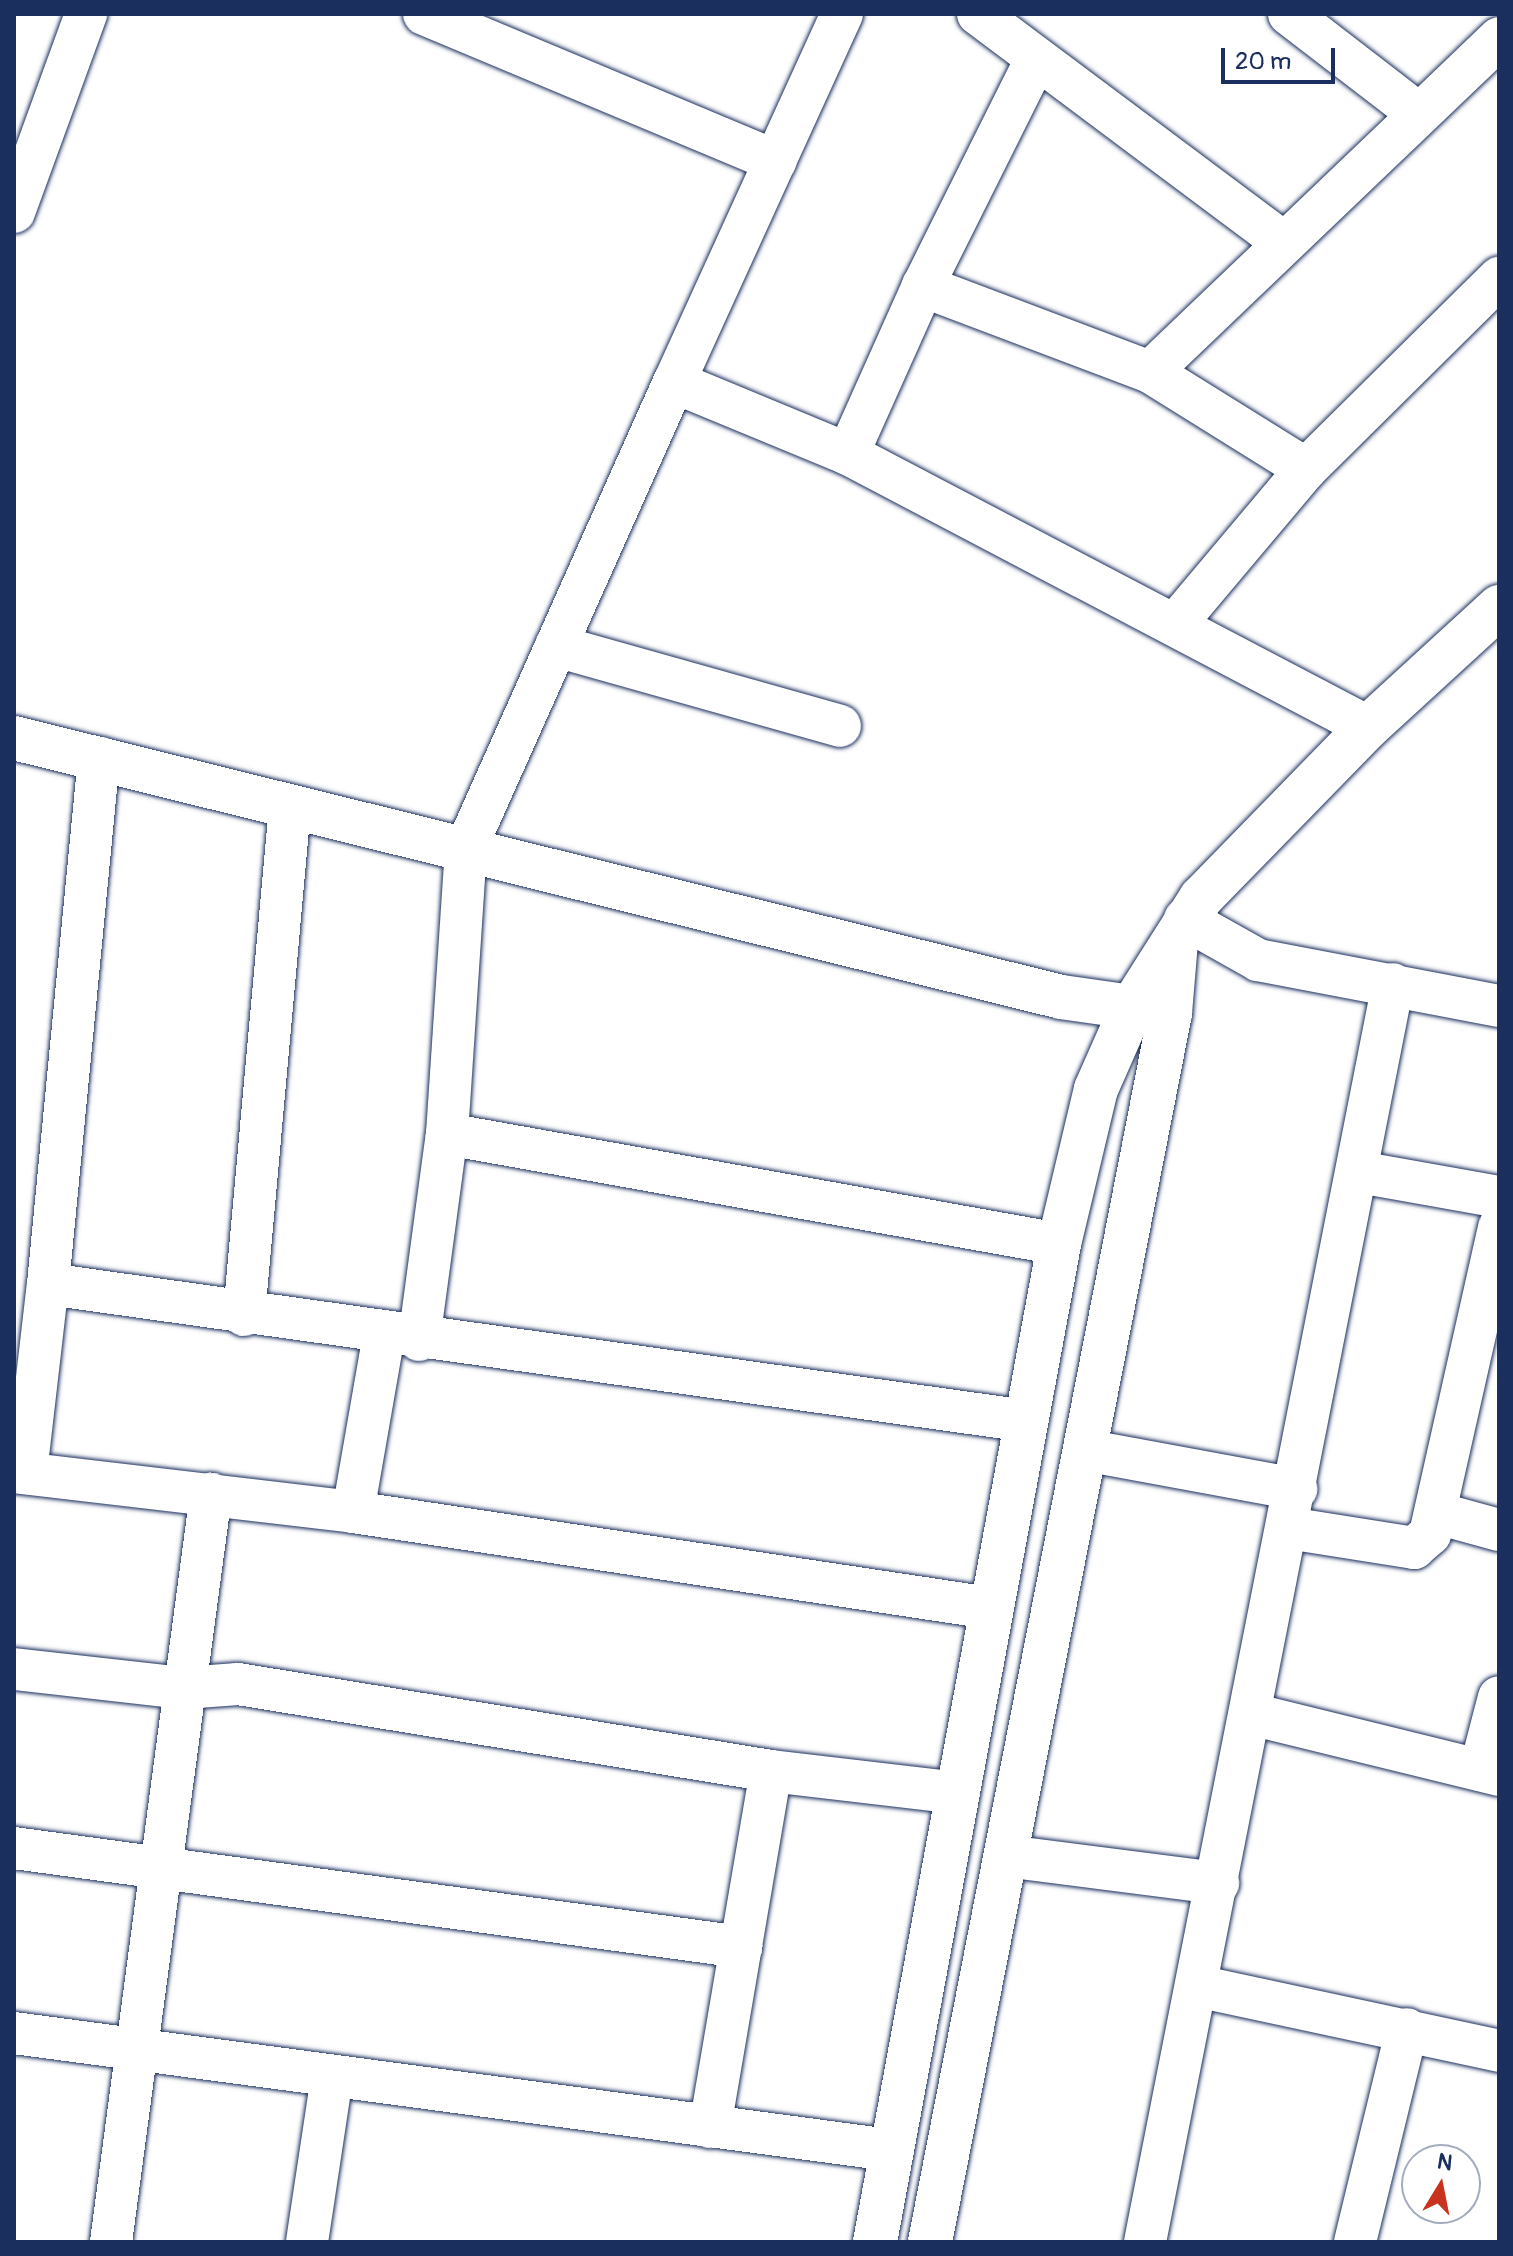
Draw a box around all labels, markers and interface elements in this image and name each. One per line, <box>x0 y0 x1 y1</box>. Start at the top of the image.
scale bar <box>1225 32 1339 82</box>
text: 20 m <box>1235 47 1291 76</box>
north arrow <box>1401 2144 1481 2224</box>
text: N <box>1435 2147 1455 2177</box>

